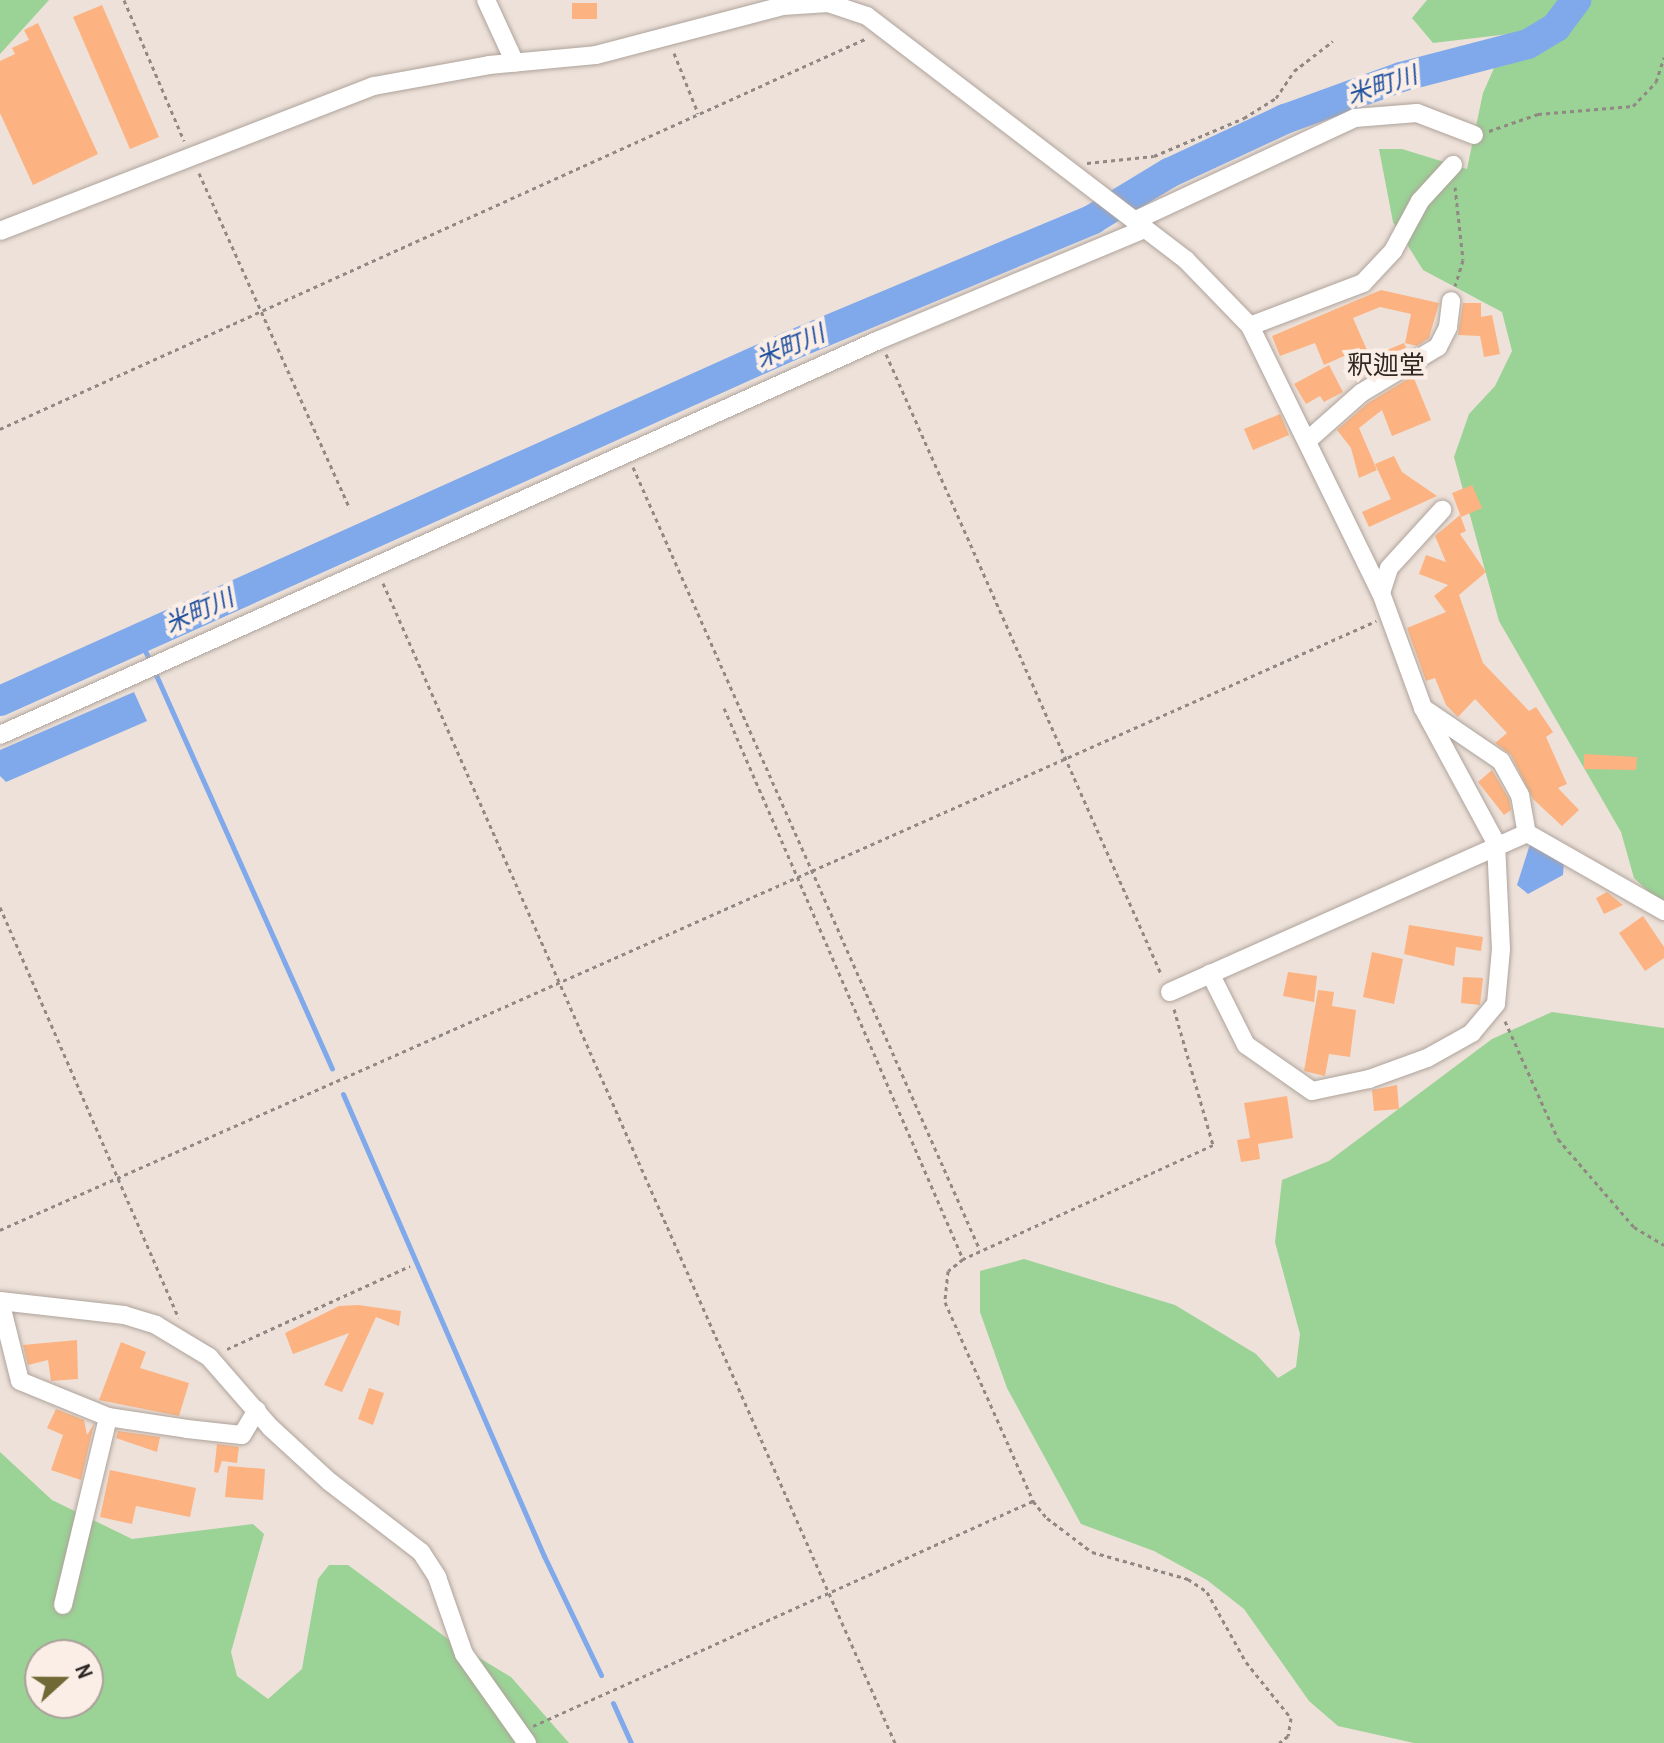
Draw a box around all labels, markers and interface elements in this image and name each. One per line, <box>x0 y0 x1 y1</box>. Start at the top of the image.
water label: 米町川 <box>1343 60 1421 110</box>
water label: 米町川 <box>751 319 829 373</box>
district label: 釈迦堂 <box>1347 349 1425 381</box>
water label: 米町川 <box>160 583 238 639</box>
north arrow <box>24 1639 104 1719</box>
text: N <box>68 1660 101 1683</box>

